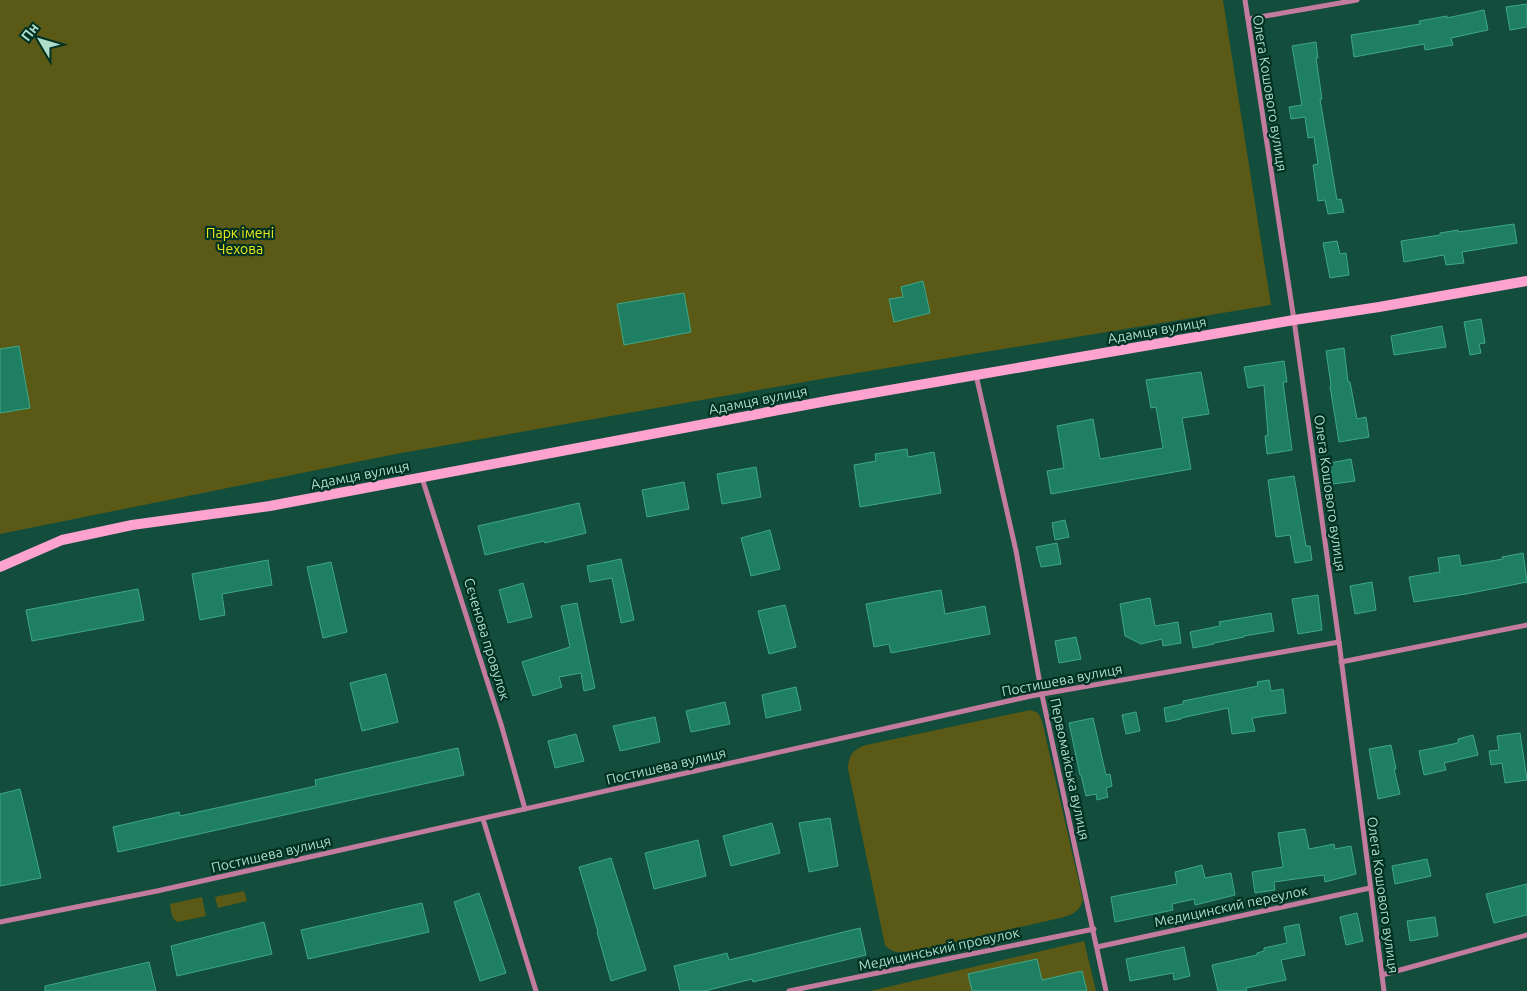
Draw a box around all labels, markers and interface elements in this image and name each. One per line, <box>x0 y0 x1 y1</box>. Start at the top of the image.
street label: Олега Кошового вулиця <box>1250 14 1290 172</box>
north arrow <box>15 15 65 65</box>
text: Пн <box>18 20 42 44</box>
park label: Парк імені Чехова <box>206 225 274 257</box>
street label: Адамця вулиця <box>1106 313 1208 347</box>
street label: Адамця вулиця <box>707 383 809 417</box>
street label: Олега Кошового вулиця <box>1311 414 1349 572</box>
street label: Адамця вулиця <box>309 458 411 492</box>
street label: Сєченова провулок <box>461 576 513 702</box>
street label: Постишева вулиця <box>1000 660 1124 700</box>
street label: Первомайська вулиця <box>1047 696 1093 842</box>
street label: Постишева вулиця <box>604 744 728 788</box>
street label: Олега Кошового вулиця <box>1364 816 1402 974</box>
street label: Постишева вулиця <box>209 832 333 876</box>
street label: Медицинский переулок <box>1153 882 1309 930</box>
street label: Медицинський провулок <box>857 924 1021 974</box>

